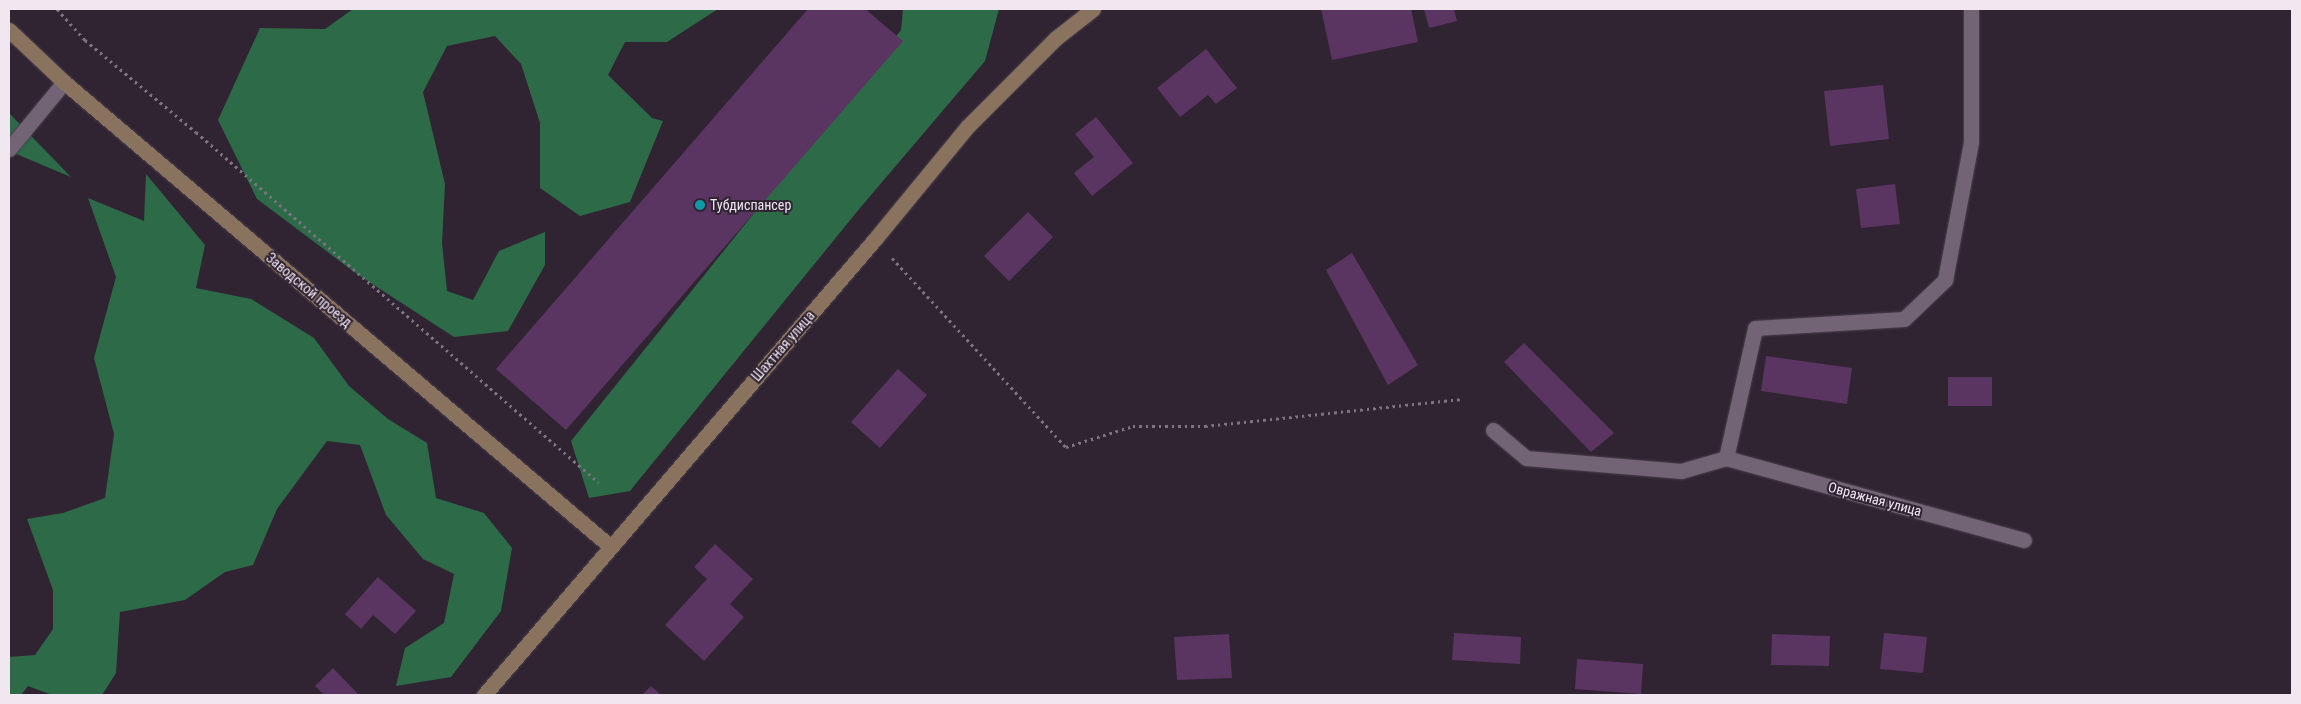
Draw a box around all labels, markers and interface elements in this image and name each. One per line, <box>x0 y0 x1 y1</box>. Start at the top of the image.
place label: Тубдиспансер <box>710 197 791 213</box>
marker: Тубдиспансер <box>694 199 706 211</box>
street label: Заводской проезд <box>263 249 355 331</box>
street label: Шахтная улица <box>748 307 818 385</box>
street label: Овражная улица <box>1826 478 1924 520</box>

